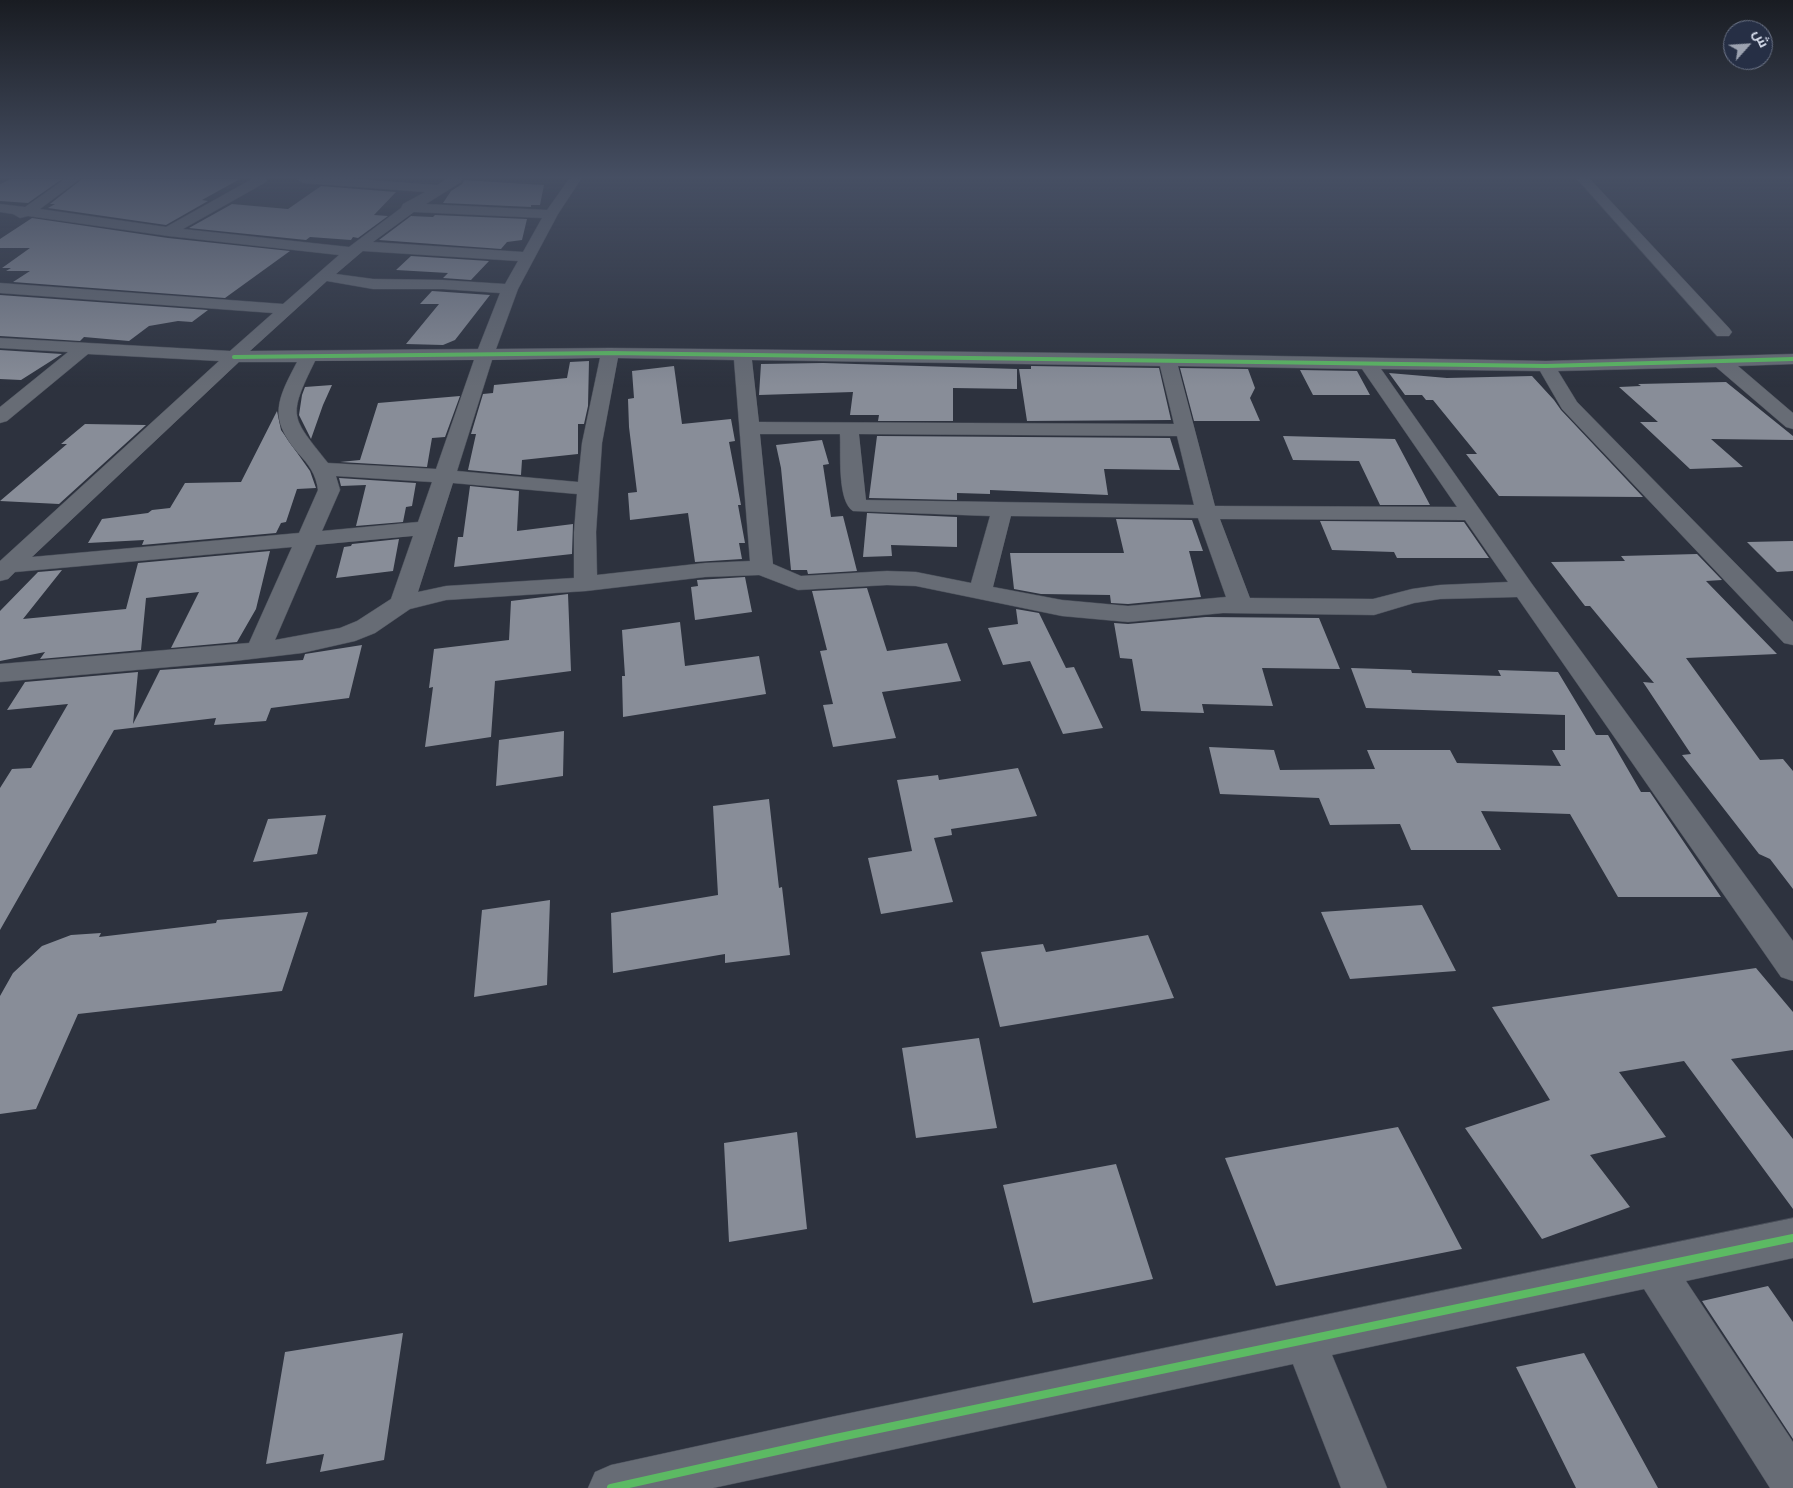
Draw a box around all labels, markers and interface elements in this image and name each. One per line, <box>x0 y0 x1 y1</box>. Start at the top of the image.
north arrow <box>1723 20 1773 70</box>
text: ش <box>1749 26 1774 51</box>

